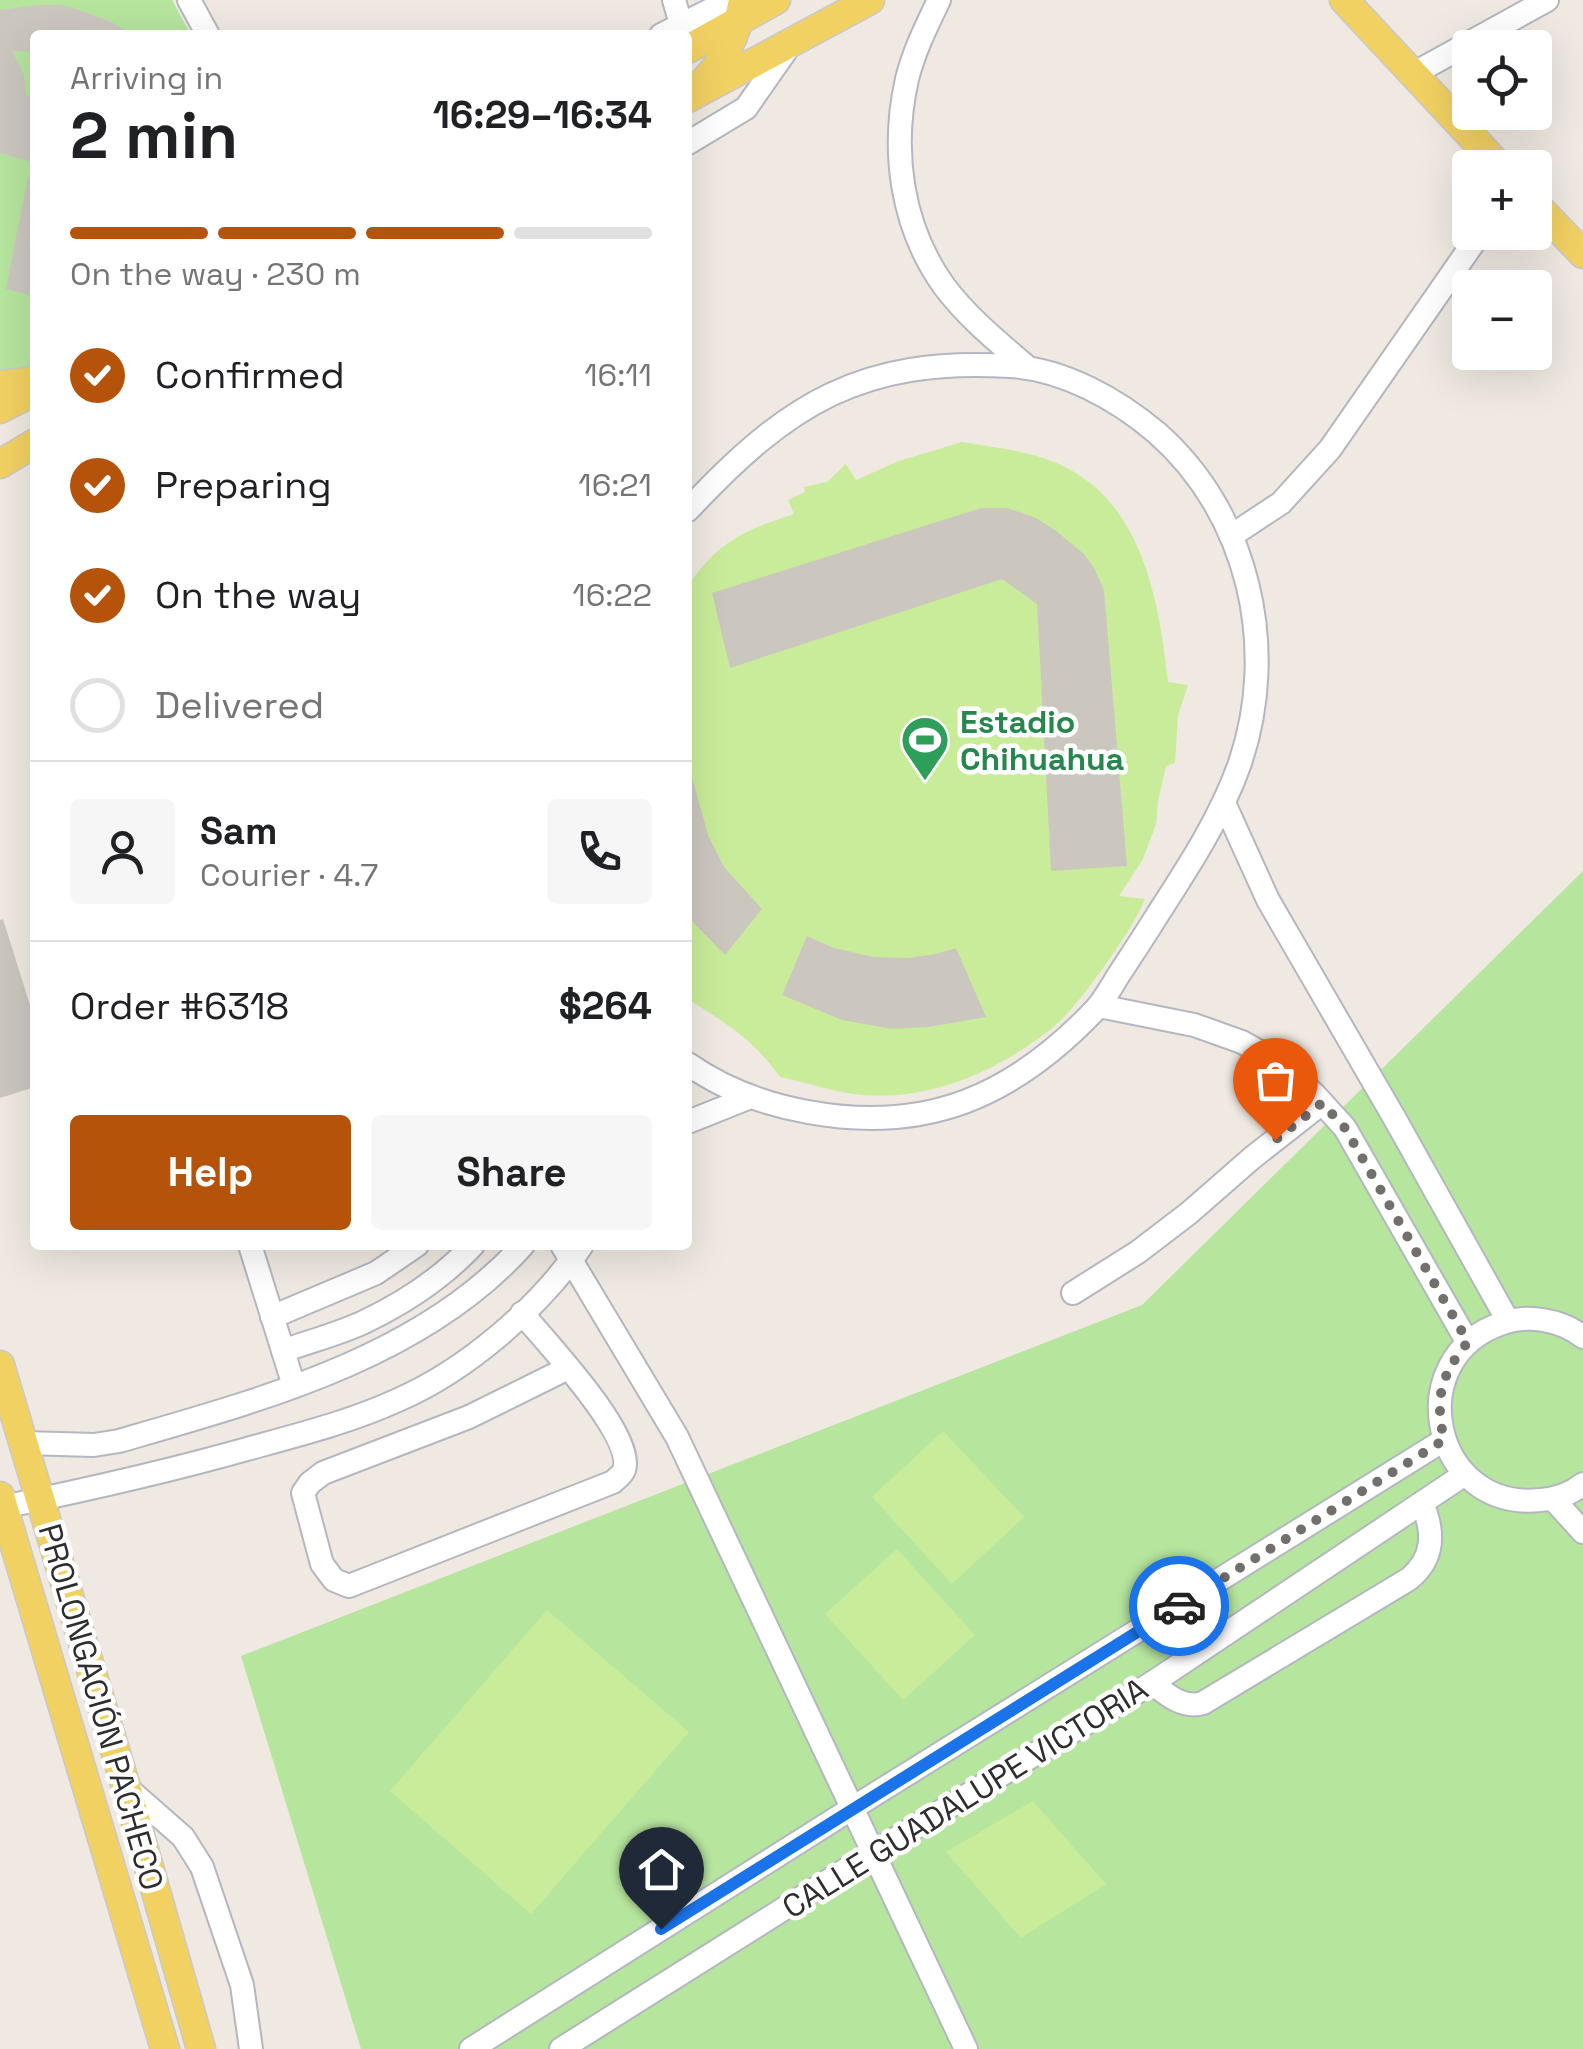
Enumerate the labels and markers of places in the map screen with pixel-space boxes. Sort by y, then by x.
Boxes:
place label: Estadio Chihuahua [960,702,1124,779]
sports icon: Estadio Chihuahua [899,714,951,782]
pin [1233,1038,1318,1141]
pin [619,1827,704,1930]

